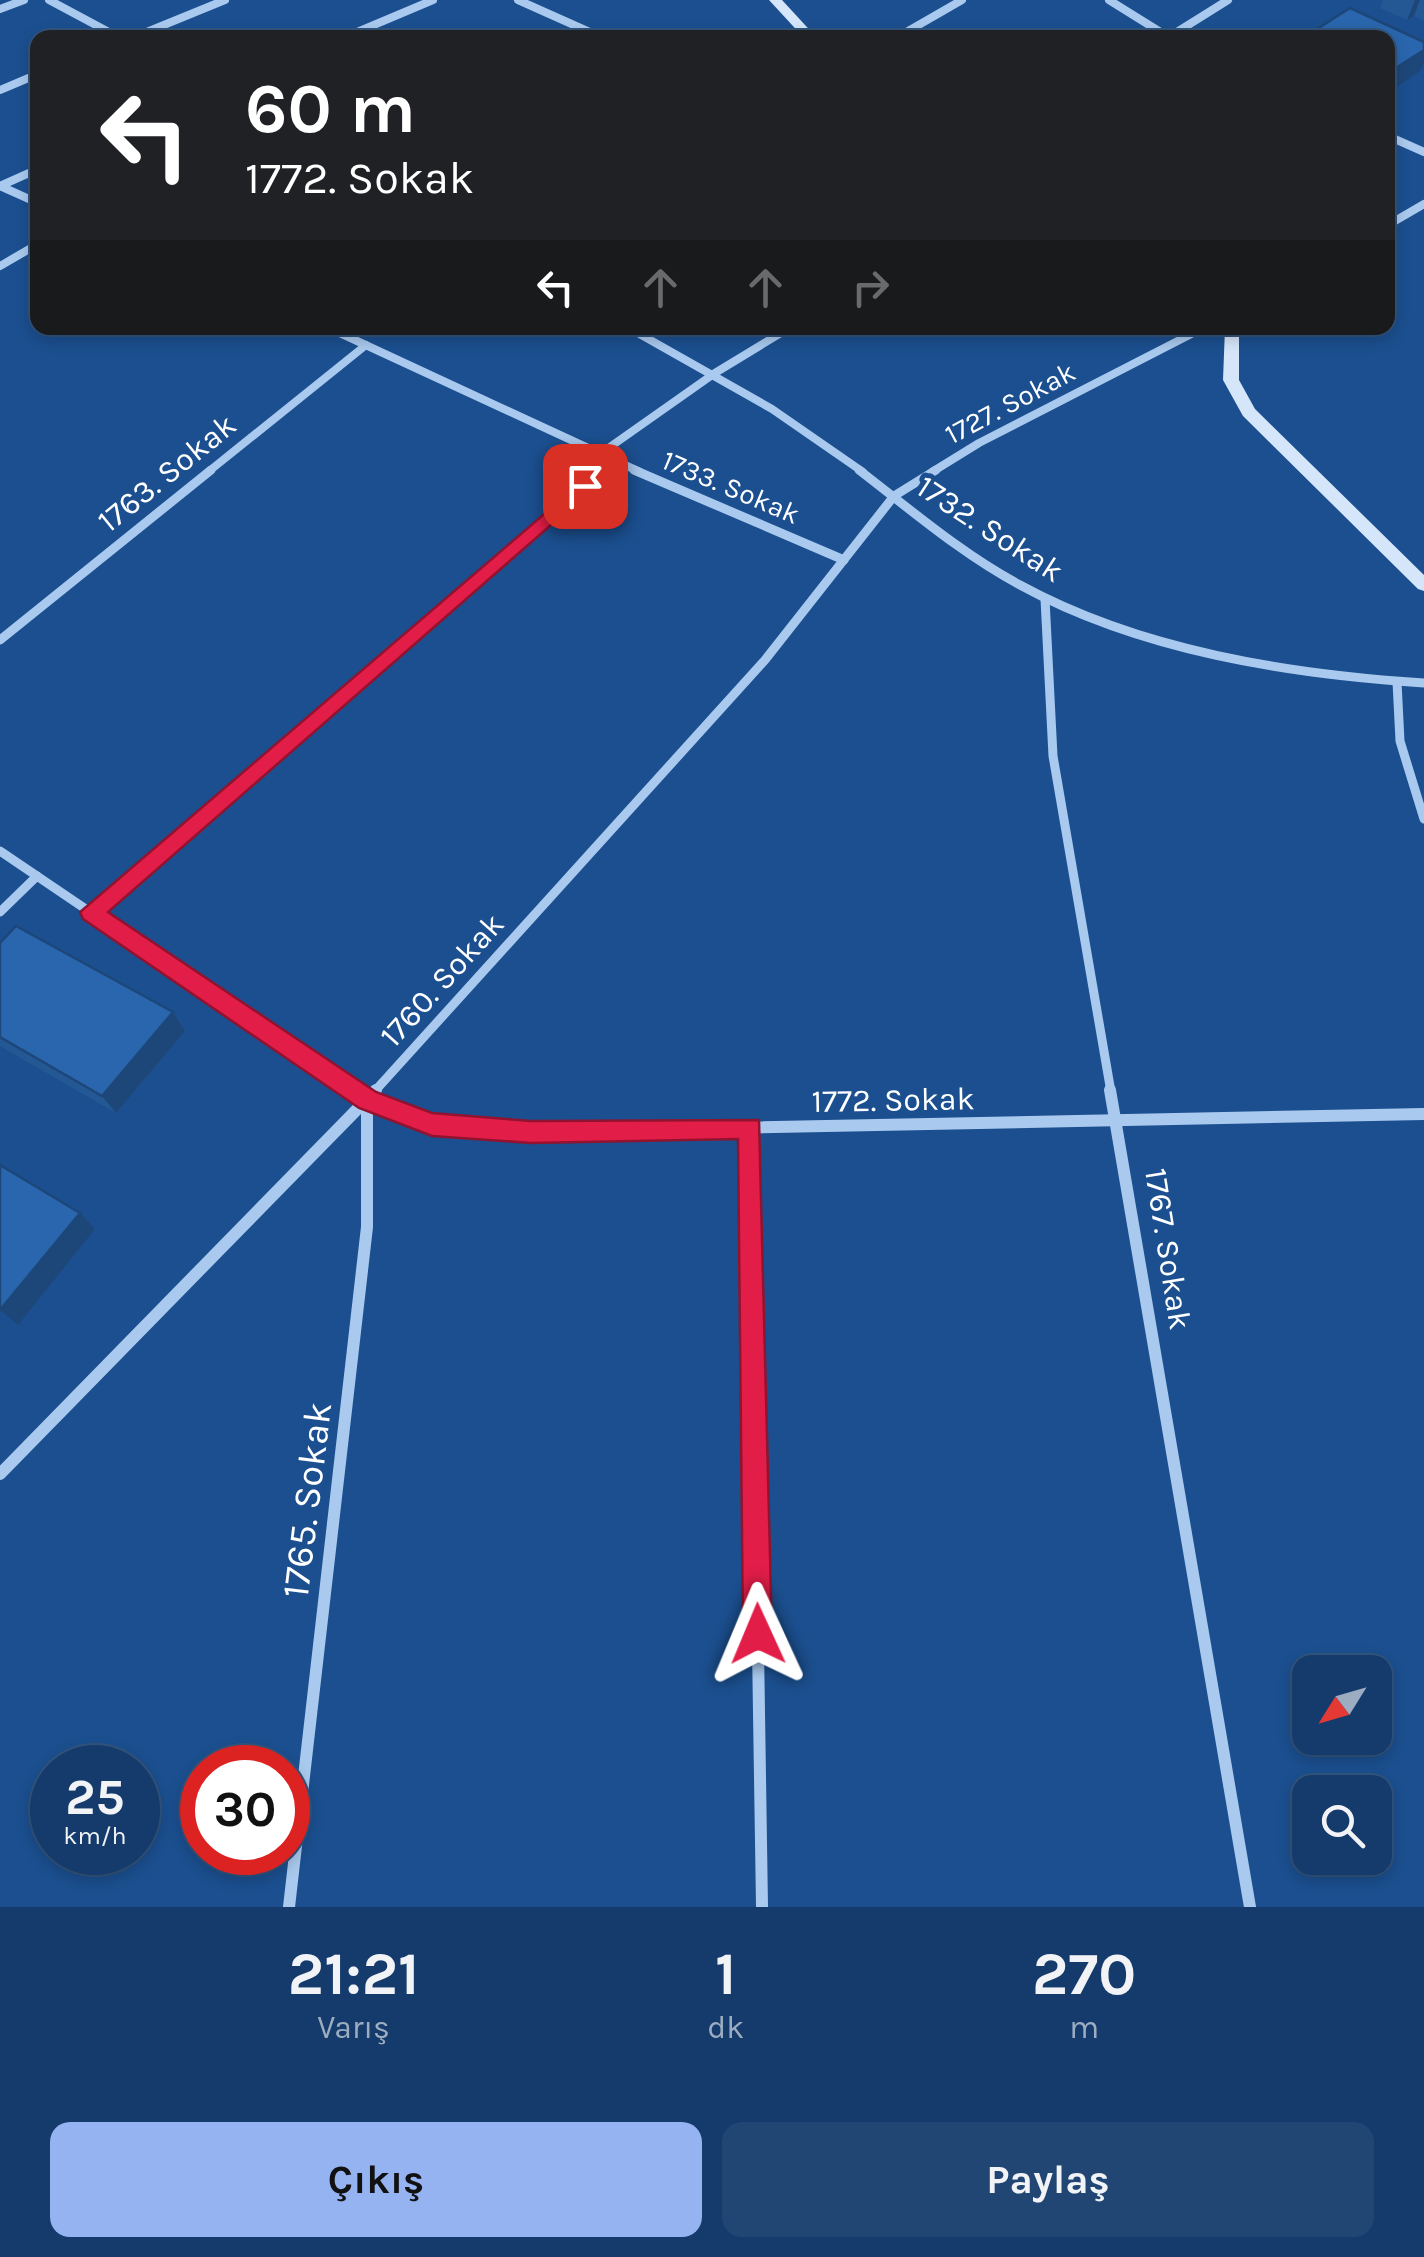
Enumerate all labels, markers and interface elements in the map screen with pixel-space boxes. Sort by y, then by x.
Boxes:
text: 60 m [245,68,416,150]
icon: left [80,70,210,200]
text: 1772. Sokak [245,152,474,204]
icon: left [528,260,583,315]
icon: ahead [633,260,688,315]
icon: ahead [738,260,793,315]
icon: right [843,260,898,315]
street label: 1727. Sokak [939,355,1081,451]
street label: 1763. Sokak [91,406,243,540]
street label: 1733. Sokak [657,443,805,531]
pin [543,444,628,529]
icon: arrive [558,459,613,514]
street label: 1732. Sokak [910,468,1070,590]
street label: 1760. Sokak [372,906,512,1054]
street label: 1772. Sokak [811,1080,975,1120]
street label: 1767. Sokak [1137,1166,1199,1332]
street label: 1765. Sokak [273,1400,341,1600]
position arrow [706,1582,810,1686]
north arrow [1292,1655,1392,1755]
map controls [1292,1655,1392,1875]
speed limit sign: 30 [180,1745,310,1875]
text: 25 [65,1768,125,1827]
button: search [1292,1775,1392,1875]
text: km/h [63,1821,127,1850]
text: 21:21 [288,1939,419,2009]
text: 1 [715,1939,736,2009]
text: 270 [1032,1939,1136,2009]
text: Varış [317,2009,390,2046]
text: dk [707,2009,744,2046]
text: m [1069,2009,1099,2046]
button: Çıkış [50,2122,702,2237]
button: Paylaş [722,2122,1374,2237]

